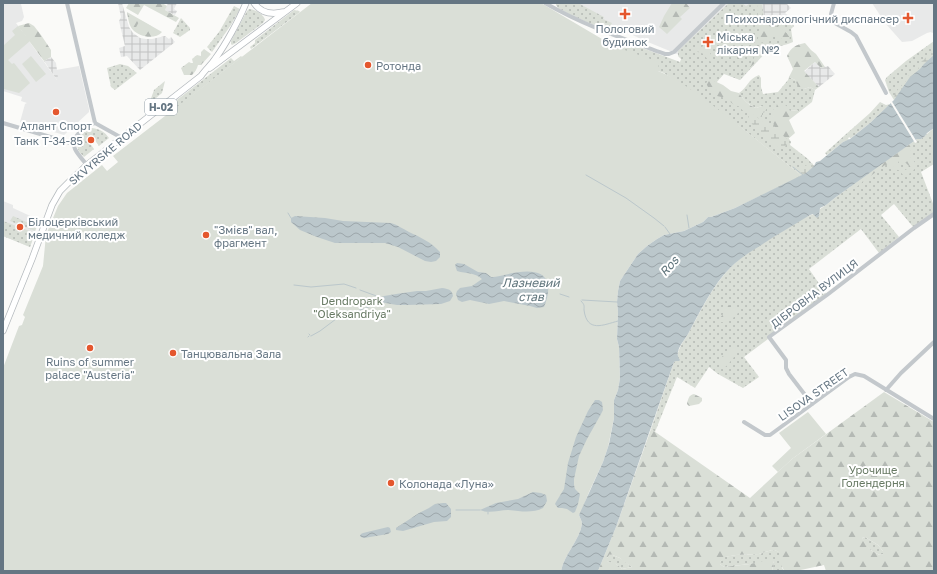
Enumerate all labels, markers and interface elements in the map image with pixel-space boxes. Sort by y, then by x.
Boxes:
marker: Пологовий будинок [619,8,631,20]
place label: Психонаркологічний диспансер [725,12,899,25]
marker: Психонаркологічний диспансер [902,12,914,24]
place label: Пологовий будинок [596,22,654,48]
place label: Міська лікарня №2 [717,30,780,56]
marker: Міська лікарня №2 [702,36,714,48]
place label: Ротонда [376,59,421,72]
marker: Ротонда [363,60,373,70]
road number: Н-02 [145,99,177,115]
marker: Атлант Спорт [51,107,61,117]
street label: SKVYRSKE ROAD [66,118,144,187]
place label: Атлант Спорт [20,119,93,132]
place label: Танк Т-34-85 [14,134,83,147]
marker: Танк Т-34-85 [86,135,96,145]
place label: Білоцерківський медичний коледж [28,215,126,241]
marker: Білоцерківський медичний коледж [15,222,25,232]
place label: "Змієв" вал, фрагмент [214,223,278,249]
marker: "Змієв" вал, фрагмент [201,230,211,240]
water label: Ros [656,252,682,279]
street label: ДІБРОВНА ВУЛИЦЯ [768,256,860,330]
water label: Лазневий став [502,275,560,304]
park label: Dendropark "Oleksandriya" [313,294,391,320]
marker: Ruins of summer palace "Austeria" [85,343,95,353]
place label: Танцювальна Зала [181,347,281,360]
marker: Танцювальна Зала [168,348,178,358]
place label: Ruins of summer palace "Austeria" [45,355,135,381]
street label: LISOVA STREET [775,365,851,423]
park label: Урочище Голендерня [841,463,905,489]
place label: Колонада «Луна» [399,477,494,490]
marker: Колонада «Луна» [386,478,396,488]

